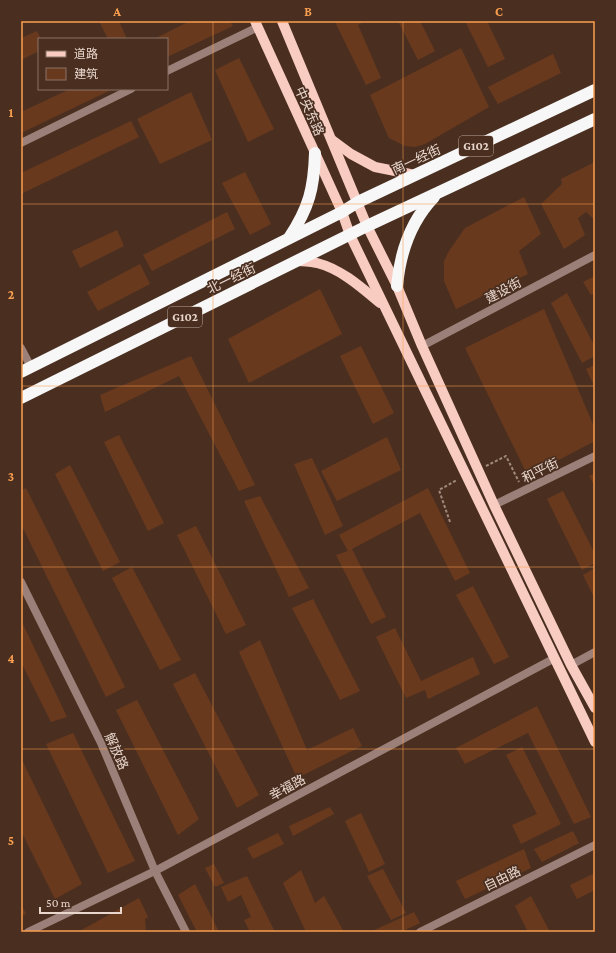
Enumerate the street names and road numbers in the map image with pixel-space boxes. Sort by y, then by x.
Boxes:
street label: 中央东路 [292,84,327,138]
road number: G102 [459,136,493,156]
street label: 南一经街 [389,142,443,177]
street label: 北一经街 [205,260,258,297]
street label: 建设街 [482,275,524,306]
road number: G102 [168,307,202,327]
street label: 和平街 [519,455,561,486]
street label: 解放路 [102,730,131,772]
street label: 幸福路 [266,772,308,803]
street label: 自由路 [481,863,523,894]

